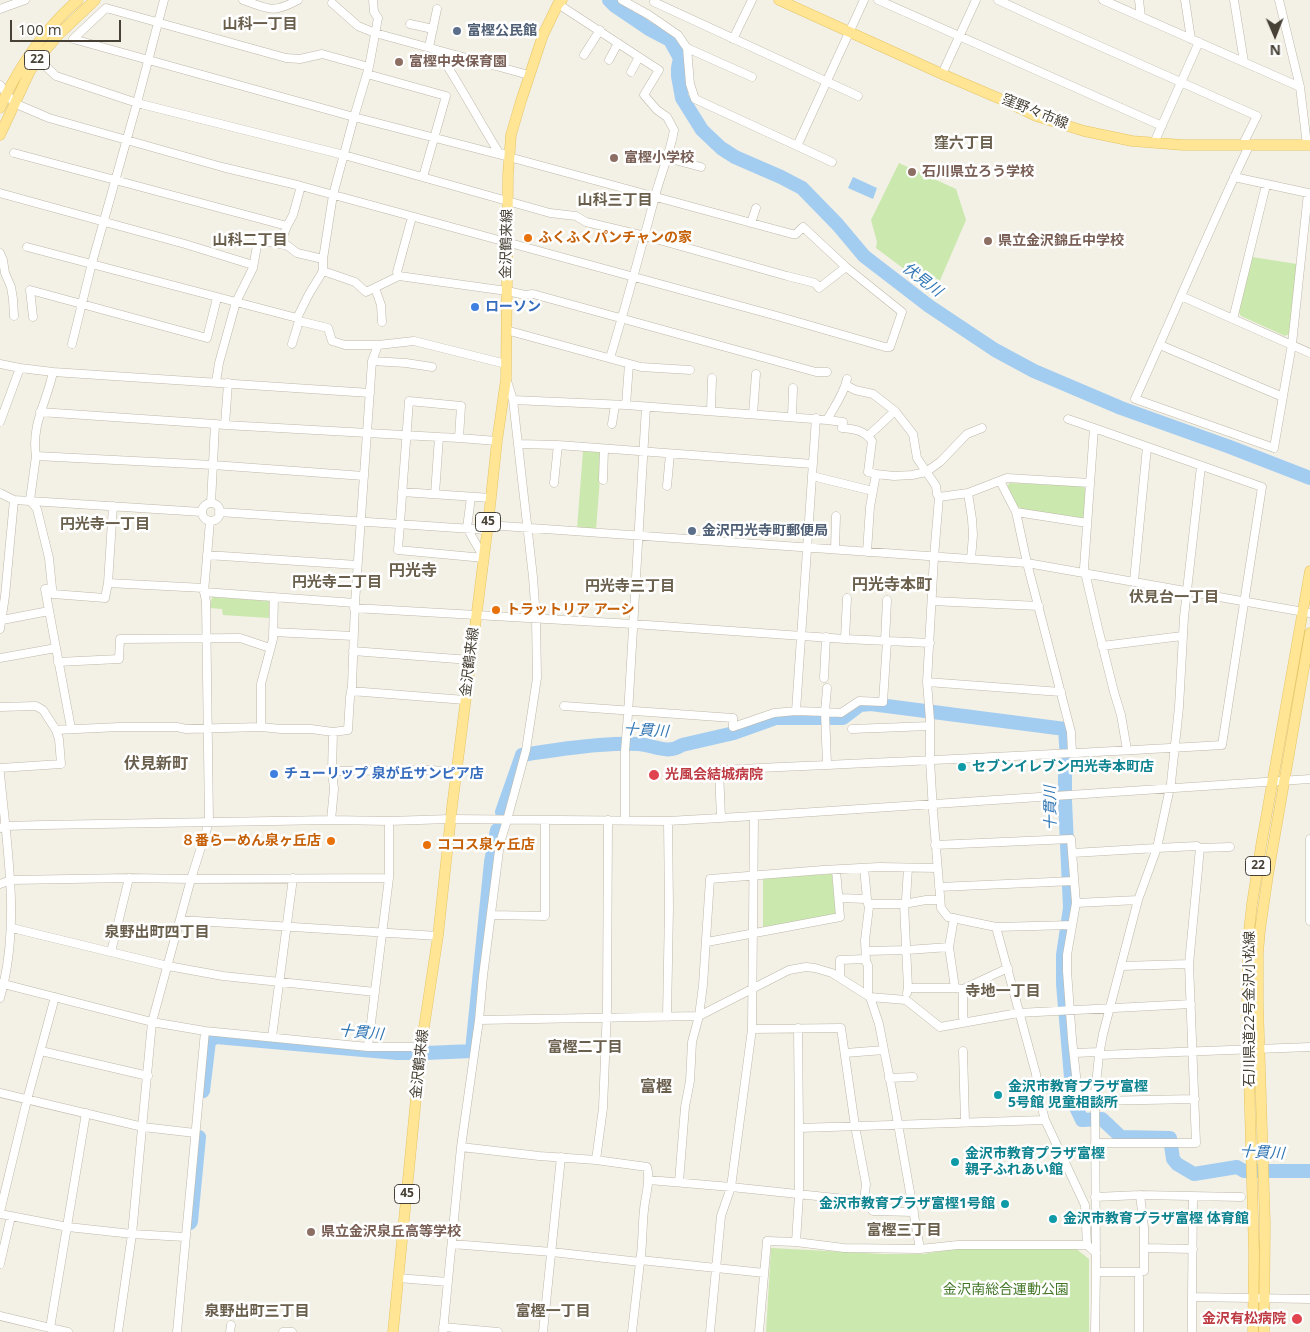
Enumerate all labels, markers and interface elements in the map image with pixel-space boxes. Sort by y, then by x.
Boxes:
scale bar [12,10,124,42]
north arrow [1250,10,1300,60]
district label: 山科一丁目 [223,16,297,34]
text: 100 m [18,19,62,39]
place label: 富樫公民館 [467,23,537,39]
marker: 富樫公民館 [451,25,463,37]
text: N [1269,41,1281,60]
road number: 22 [24,50,50,70]
place label: 富樫中央保育園 [409,54,507,70]
marker: 富樫中央保育園 [393,56,405,68]
street label: 窪野々市線 [999,91,1071,133]
district label: 窪六丁目 [934,135,994,153]
place label: 富樫小学校 [624,150,694,166]
marker: 富樫小学校 [608,152,620,164]
place label: 石川県立ろう学校 [922,164,1034,180]
marker: 石川県立ろう学校 [906,166,918,178]
district label: 山科三丁目 [578,192,652,210]
street label: 金沢鶴来線 [498,209,516,279]
place label: ふくふくパンチャンの家 [538,230,692,246]
district label: 山科二丁目 [213,232,287,250]
marker: ふくふくパンチャンの家 [522,232,534,244]
place label: 県立金沢錦丘中学校 [998,233,1124,249]
marker: 県立金沢錦丘中学校 [982,235,994,247]
water label: 伏見川 [899,259,945,301]
place label: ローソン [485,299,541,315]
marker: ローソン [469,301,481,313]
road number: 45 [476,512,500,532]
district label: 円光寺一丁目 [60,516,150,534]
place label: 金沢円光寺町郵便局 [702,523,828,539]
marker: 金沢円光寺町郵便局 [686,525,698,537]
district label: 円光寺 [389,561,437,581]
district label: 円光寺二丁目 [292,574,382,592]
district label: 円光寺本町 [852,575,932,595]
district label: 円光寺三丁目 [585,578,675,596]
district label: 伏見台一丁目 [1129,589,1219,607]
place label: トラットリア アーシ [506,602,635,618]
marker: トラットリア アーシ [490,604,502,616]
street label: 金沢鶴来線 [457,626,483,698]
water label: 十貫川 [623,721,669,741]
district label: 伏見新町 [124,754,188,774]
place label: セブンイレブン円光寺本町店 [972,759,1154,775]
marker: セブンイレブン円光寺本町店 [956,761,968,773]
place label: チューリップ 泉が丘サンピア店 [284,766,484,782]
place label: 光風会結城病院 [665,767,763,783]
marker: チューリップ 泉が丘サンピア店 [268,768,280,780]
marker: 光風会結城病院 [647,768,661,782]
water label: 十貫川 [1042,785,1060,831]
place label: ８番らーめん泉ヶ丘店 [181,833,321,849]
marker: ８番らーめん泉ヶ丘店 [325,835,337,847]
place label: ココス泉ヶ丘店 [437,837,535,853]
marker: ココス泉ヶ丘店 [421,839,433,851]
road number: 22 [1246,856,1270,876]
district label: 泉野出町四丁目 [105,924,209,942]
street label: 石川県道22号金沢小松線 [1242,931,1258,1087]
district label: 寺地一丁目 [966,983,1040,1001]
water label: 十貫川 [338,1022,384,1044]
street label: 金沢鶴来線 [408,1028,432,1100]
district label: 富樫二丁目 [548,1039,622,1057]
district label: 富樫 [640,1077,672,1097]
place label: 金沢市教育プラザ富樫 5号館 児童相談所 [1008,1079,1148,1112]
marker: 金沢市教育プラザ富樫 5号館 児童相談所 [992,1089,1004,1101]
water label: 十貫川 [1239,1143,1285,1163]
place label: 金沢市教育プラザ富樫 親子ふれあい館 [965,1146,1105,1178]
marker: 金沢市教育プラザ富樫 親子ふれあい館 [949,1156,961,1168]
road number: 45 [394,1184,420,1204]
place label: 金沢市教育プラザ富樫1号館 [819,1196,995,1212]
marker: 金沢市教育プラザ富樫1号館 [999,1198,1011,1210]
place label: 金沢市教育プラザ富樫 体育館 [1063,1211,1249,1227]
marker: 金沢市教育プラザ富樫 体育館 [1047,1213,1059,1225]
district label: 富樫三丁目 [867,1222,941,1240]
place label: 県立金沢泉丘高等学校 [321,1224,461,1240]
marker: 県立金沢泉丘高等学校 [305,1226,317,1238]
park label: 金沢南総合運動公園 [943,1282,1069,1298]
district label: 泉野出町三丁目 [205,1303,309,1321]
district label: 富樫一丁目 [516,1303,590,1321]
place label: 金沢有松病院 [1202,1311,1286,1327]
marker: 金沢有松病院 [1290,1312,1304,1326]

